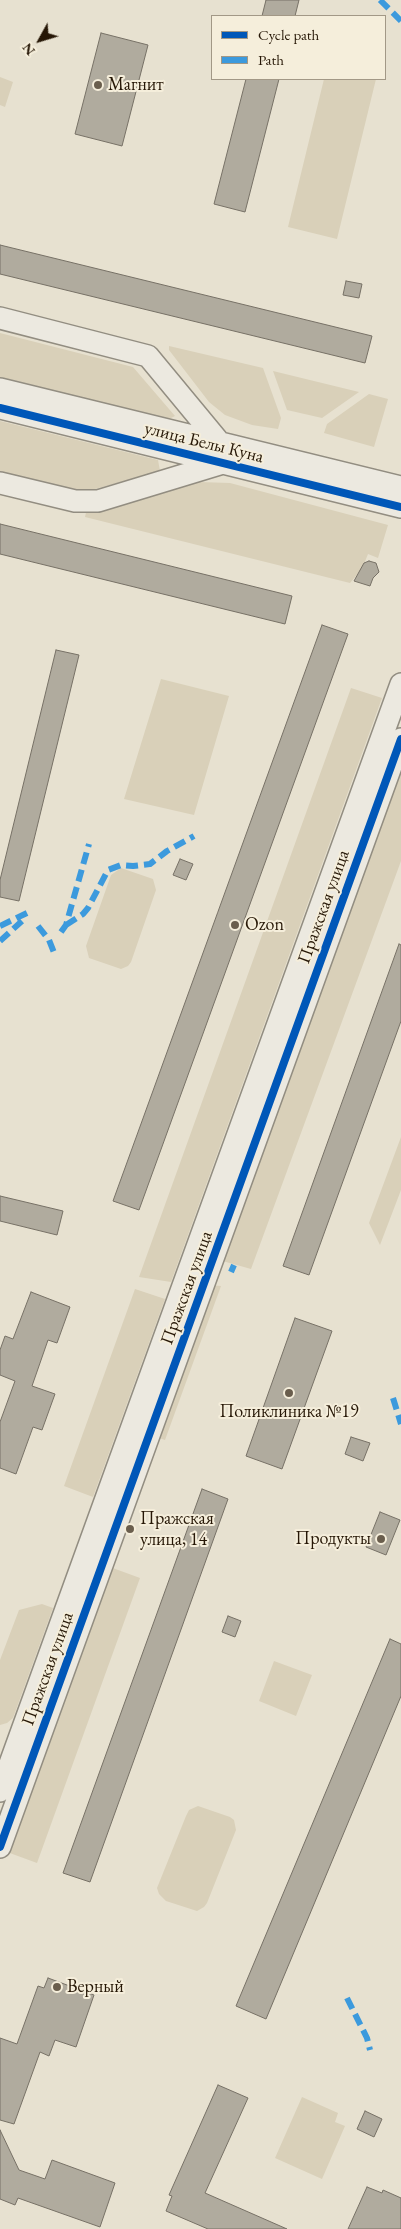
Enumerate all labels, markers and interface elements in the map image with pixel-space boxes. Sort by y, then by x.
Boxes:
north arrow [15,15,65,65]
legend [211,15,386,80]
text: Cycle path [258,25,319,44]
text: N [18,39,39,60]
text: Path [258,50,284,69]
place label: Магнит [108,74,164,96]
marker: Магнит [92,79,104,91]
street label: улица Белы Куна [142,418,266,468]
street label: Пражская улица [293,847,355,967]
place label: Ozon [245,914,284,936]
marker: Ozon [229,919,241,931]
street label: Пражская улица [156,1228,218,1348]
marker: Поликлиника №19 [283,1387,295,1399]
place label: Поликлиника №19 [219,1401,359,1423]
place label: Пражская улица, 14 [140,1508,214,1550]
marker: Пражская улица, 14 [124,1523,136,1535]
place label: Продукты [295,1528,371,1550]
marker: Продукты [375,1533,387,1545]
street label: Пражская улица [17,1609,79,1729]
place label: Верный [67,1976,124,1998]
marker: Верный [51,1981,63,1993]

